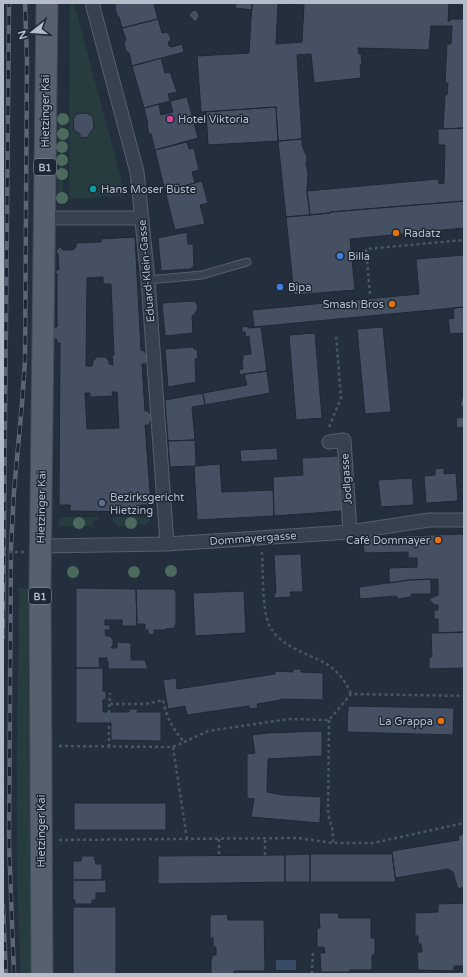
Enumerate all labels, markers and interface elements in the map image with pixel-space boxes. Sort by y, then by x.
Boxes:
north arrow [12,12,52,52]
text: N [15,29,30,41]
street label: Hietzinger Kai [39,75,52,147]
place label: Hotel Viktoria [178,113,249,126]
marker: Hotel Viktoria [165,114,175,124]
road number: B1 [34,159,56,175]
place label: Hans Moser Büste [101,183,196,196]
marker: Hans Moser Büste [88,184,98,194]
street label: Eduard-Klein-Gasse [136,219,157,323]
place label: Radatz [404,227,441,240]
marker: Radatz [391,228,401,238]
place label: Billa [348,250,370,263]
marker: Billa [335,251,345,261]
place label: Bipa [288,281,311,294]
marker: Bipa [275,282,285,292]
place label: Smash Bros [323,298,384,311]
marker: Smash Bros [387,299,397,309]
street label: Jodlgasse [338,453,355,505]
street label: Hietzinger Kai [34,470,49,544]
place label: Bezirksgericht Hietzing [110,491,184,517]
marker: Bezirksgericht Hietzing [97,498,107,508]
street label: Dommayergasse [209,529,297,548]
place label: Café Dommayer [346,534,431,547]
marker: Café Dommayer [433,535,443,545]
road number: B1 [29,588,51,604]
place label: La Grappa [379,715,433,728]
marker: La Grappa [436,716,446,726]
street label: Hietzinger Kai [35,795,48,867]

